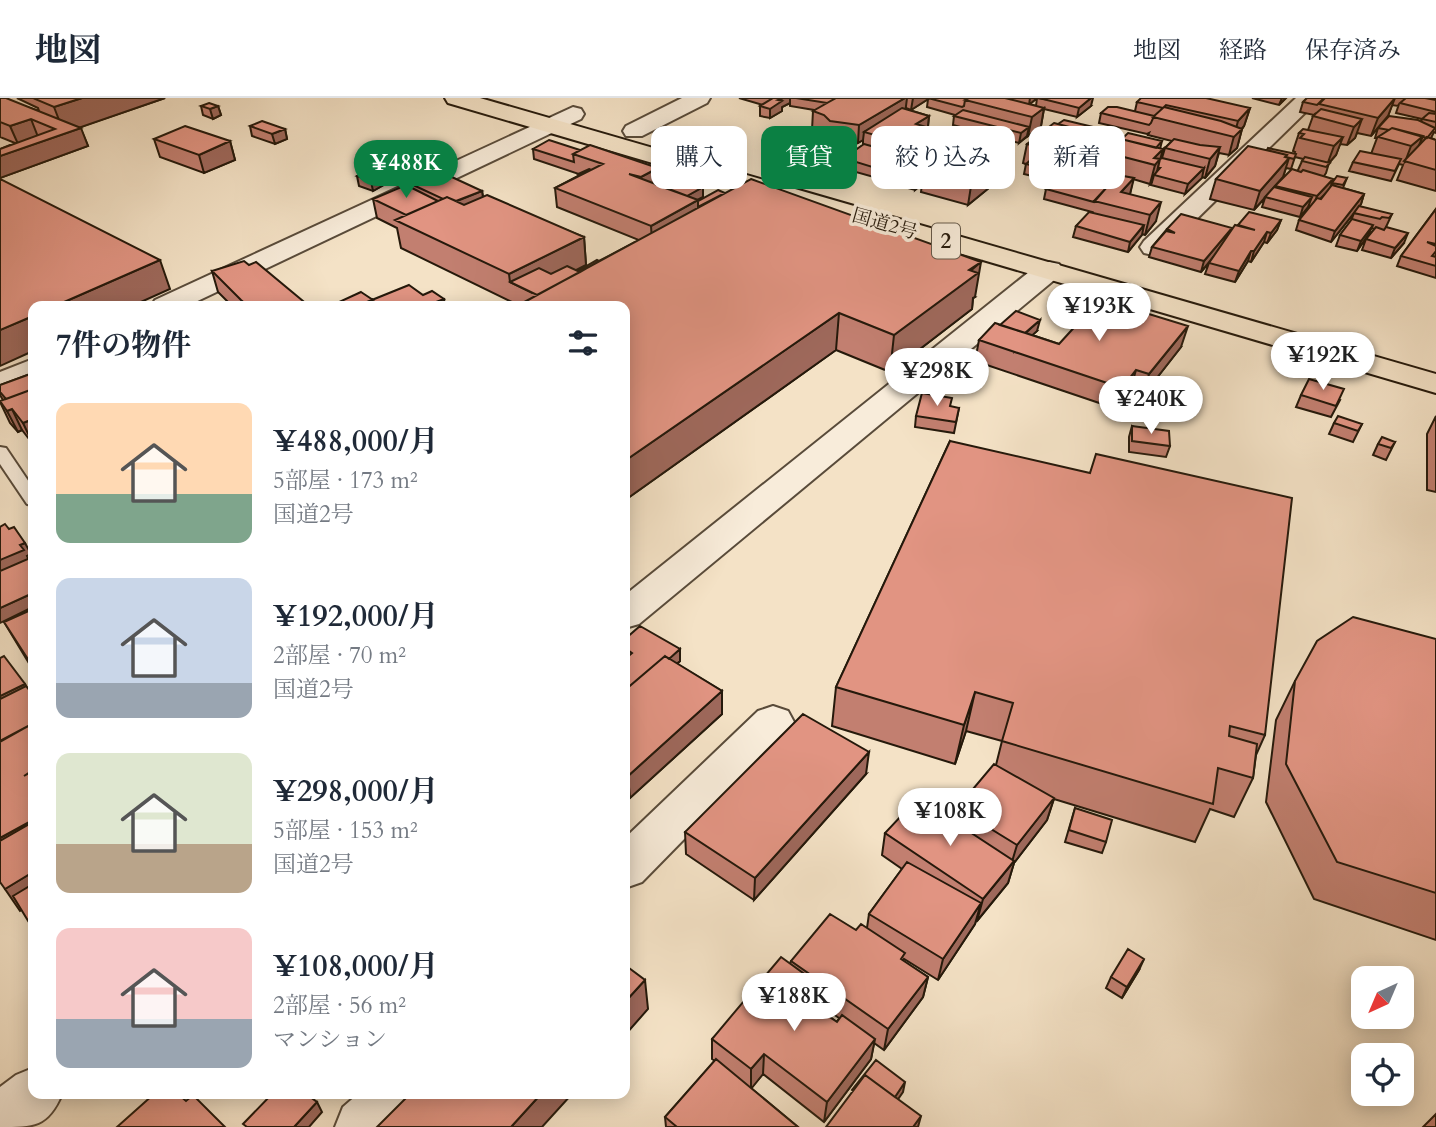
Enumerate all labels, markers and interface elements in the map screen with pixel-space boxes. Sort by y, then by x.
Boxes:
text: 地図 [35,28,101,73]
text: 地図 [1133,34,1181,67]
text: 経路 [1219,34,1267,67]
text: 保存済み [1305,34,1401,67]
chip: 購入 [651,126,747,189]
chip: 賃貸 [761,126,857,189]
chip: 絞り込み [871,126,1015,189]
chip: 新着 [1029,126,1125,189]
pin: ¥488K [357,140,455,200]
text: ¥488K [370,147,442,178]
street label: 国道2号 [849,202,920,246]
road number: 2 [932,223,960,258]
pin: ¥193K [1050,284,1148,343]
text: ¥193K [1063,290,1135,321]
icon: filters [564,324,602,362]
text: 7件の物件 [56,325,191,366]
pin: ¥192K [1274,332,1372,392]
text: ¥192K [1287,339,1359,370]
pin: ¥298K [888,348,986,408]
text: ¥298K [901,355,973,386]
pin: ¥240K [1102,376,1200,436]
text: ¥240K [1115,383,1187,414]
text: ¥488,000/月 [273,421,439,462]
icon: home [112,431,196,515]
text: 5部屋 · 173 m² [273,465,418,496]
text: 国道2号 [273,499,354,530]
text: ¥192,000/月 [273,596,439,637]
icon: home [112,606,196,690]
text: 2部屋 · 70 m² [273,640,406,671]
text: 国道2号 [273,674,354,705]
text: ¥298,000/月 [273,771,439,812]
icon: home [112,781,196,865]
pin: ¥108K [901,788,999,848]
text: ¥108K [914,795,986,826]
text: 5部屋 · 153 m² [273,815,418,846]
text: 国道2号 [273,849,354,880]
text: ¥108,000/月 [273,946,439,987]
icon: home [112,956,196,1040]
north arrow [1351,966,1414,1029]
map controls [1351,966,1414,1106]
pin: ¥188K [745,974,843,1033]
text: ¥188K [758,980,830,1011]
text: 2部屋 · 56 m² [273,990,406,1021]
text: マンション [273,1024,387,1055]
button: locate [1351,1043,1414,1106]

